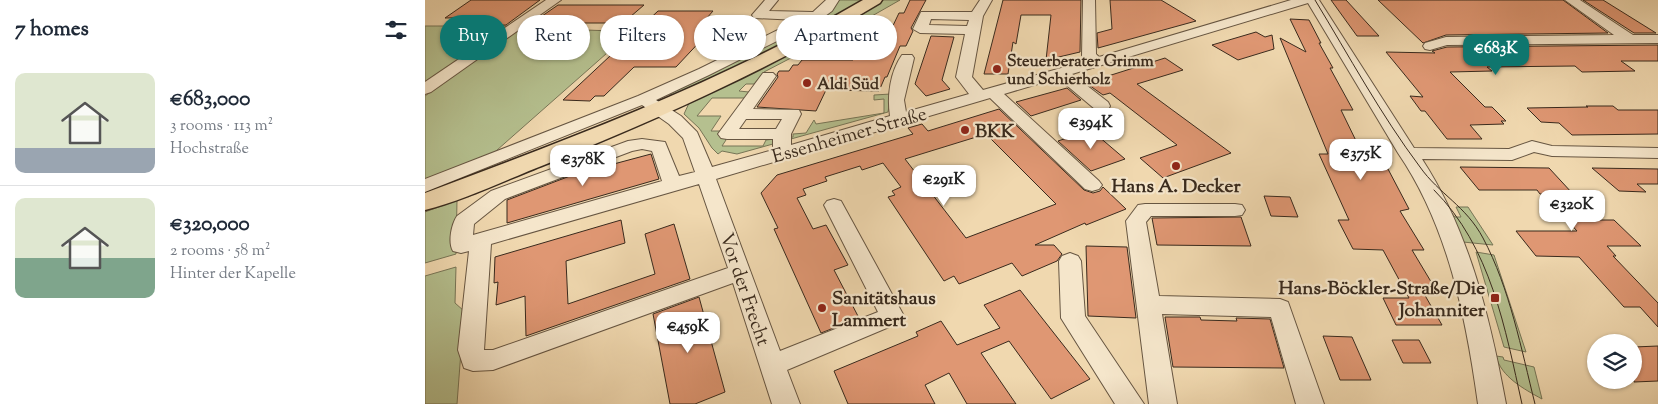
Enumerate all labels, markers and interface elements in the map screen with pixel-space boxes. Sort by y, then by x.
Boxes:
text: 7 homes [15,15,89,45]
chip: Buy [440,15,507,60]
chip: Rent [517,15,590,60]
chip: Filters [600,15,684,60]
chip: New [694,15,766,60]
chip: Apartment [776,15,897,60]
icon: filters [382,16,410,44]
pin: €683K [1461,34,1531,76]
text: €683K [1474,38,1518,61]
place label: Steuerberater Grimm und Schierholz [1007,51,1155,92]
marker: Steuerberater Grimm und Schierholz [991,63,1003,75]
place label: Aldi Süd [817,74,880,97]
marker: Aldi Süd [801,77,813,89]
text: €683,000 [170,85,250,115]
icon: home [55,93,115,153]
street label: Essenheimer Straße [769,101,930,171]
pin: €394K [1056,108,1126,150]
text: €394K [1069,112,1113,135]
text: 3 rooms · 113 m² [170,115,273,138]
place label: BKK [975,119,1015,146]
marker: BKK [959,124,971,136]
text: Hochstraße [170,138,249,161]
pin: €375K [1326,138,1396,181]
text: €375K [1340,143,1382,166]
pin: €378K [548,144,618,187]
text: €378K [561,149,605,172]
marker: Hans A. Decker [1170,160,1182,172]
pin: €291K [909,164,979,207]
text: €291K [923,169,965,192]
place label: Hans A. Decker [1111,174,1241,201]
pin: €320K [1537,190,1607,232]
text: €320K [1550,194,1594,217]
text: €320,000 [170,210,250,240]
icon: home [55,218,115,278]
street label: Vor der Frecht [712,230,776,350]
text: 2 rooms · 58 m² [170,240,270,263]
text: Hinter der Kapelle [170,263,296,286]
place label: Hans-Böckler-Straße/Die Johanniter [1279,276,1486,325]
place label: Sanitätshaus Lammert [832,286,936,335]
marker: Hans-Böckler-Straße/Die Johanniter [1489,292,1501,304]
marker: Sanitätshaus Lammert [816,302,828,314]
pin: €459K [653,312,723,354]
text: €459K [667,316,709,339]
map controls [1587,334,1642,389]
button: layers [1587,334,1642,389]

